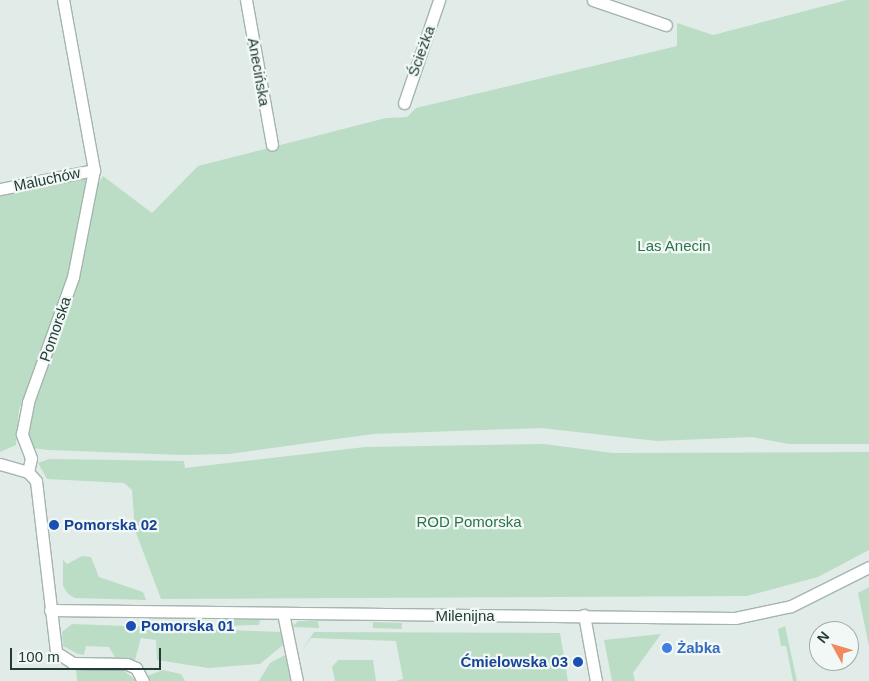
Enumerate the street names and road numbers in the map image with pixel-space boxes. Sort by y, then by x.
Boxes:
street label: Ścieżka [404,23,438,79]
street label: Anecińska [244,36,274,108]
street label: Maluchów [12,163,82,195]
street label: Pomorska [35,294,75,364]
street label: Milenijna [435,607,495,625]

